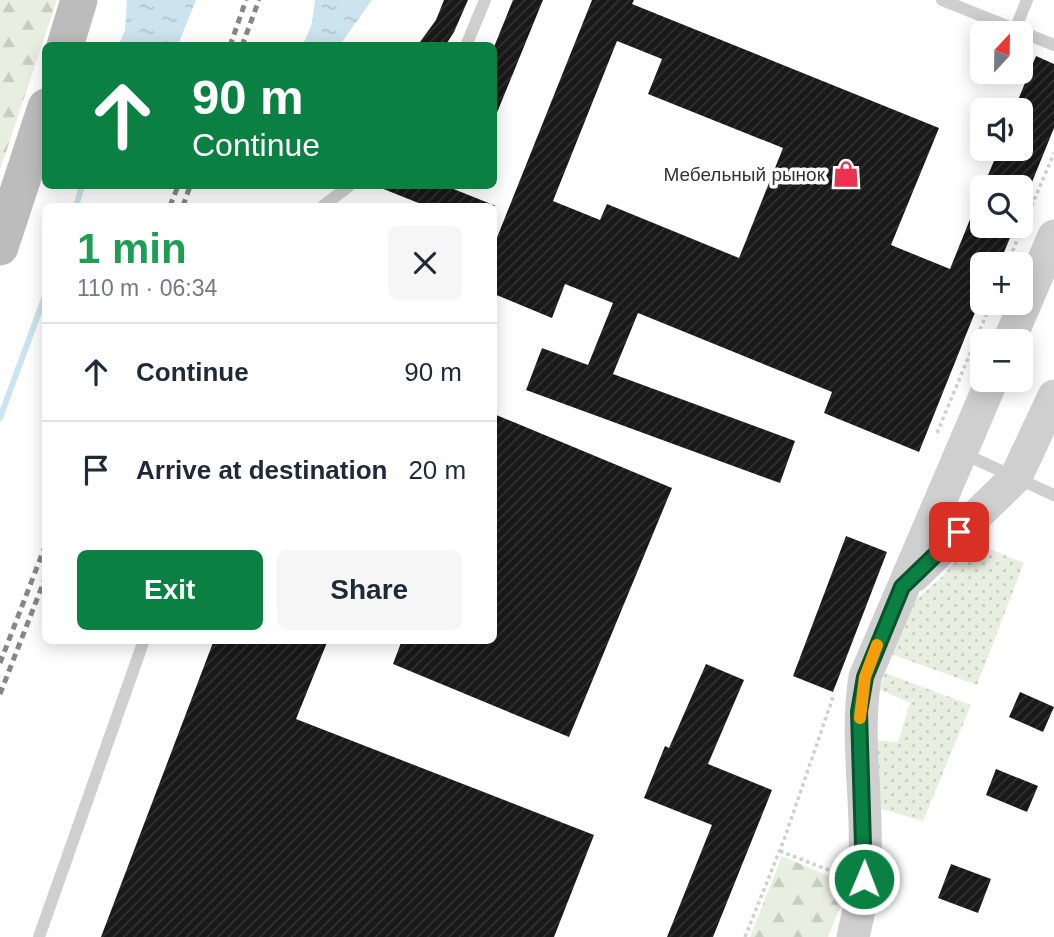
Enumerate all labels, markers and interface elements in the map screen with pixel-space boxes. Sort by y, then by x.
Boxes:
north arrow [970,21,1032,84]
map controls [970,21,1033,392]
icon: ahead [77,70,168,161]
text: 90 m [192,70,304,124]
button: sound [970,98,1033,161]
text: Continue [192,127,320,163]
shop icon: Мебельный рынок [831,159,861,189]
place label: Мебельный рынок [663,164,826,185]
button: search [970,175,1033,238]
text: 1 min [77,225,187,272]
button: close [388,226,462,300]
button: + [970,252,1033,315]
text: 110 m · 06:34 [77,275,217,301]
button: − [970,329,1033,392]
icon: ahead [77,353,115,391]
text: Continue [136,357,249,387]
text: 90 m [404,357,462,387]
icon: arrive [77,451,115,489]
text: Arrive at destination [136,455,387,485]
text: 20 m [408,455,466,485]
pin [929,502,989,562]
icon: arrive [940,513,978,551]
button: Exit [77,550,263,630]
button: Share [277,550,462,630]
position arrow [827,842,901,916]

